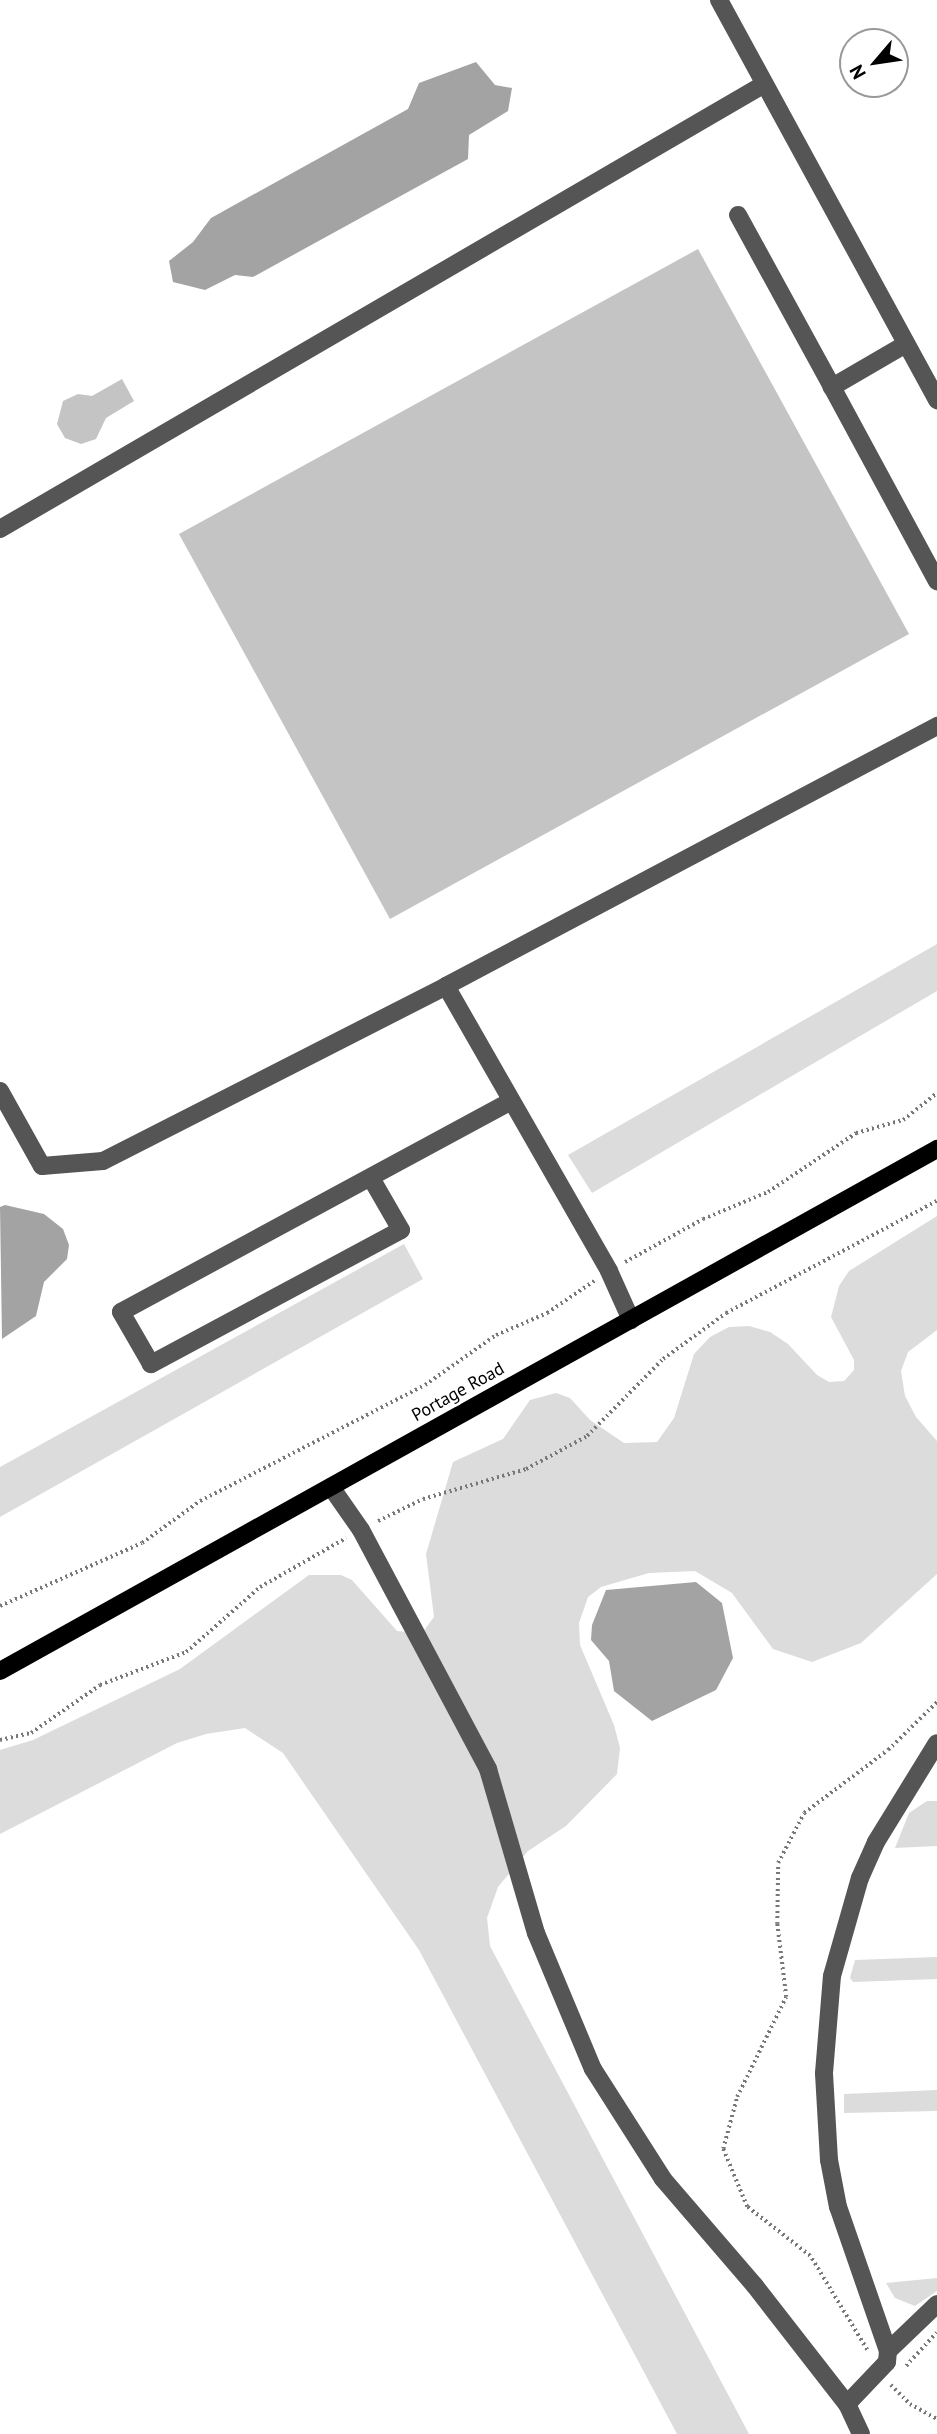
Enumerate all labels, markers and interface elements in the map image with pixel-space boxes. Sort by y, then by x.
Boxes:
north arrow [839,28,909,98]
text: N [844,61,871,83]
street label: Portage Road [408,1358,508,1426]

